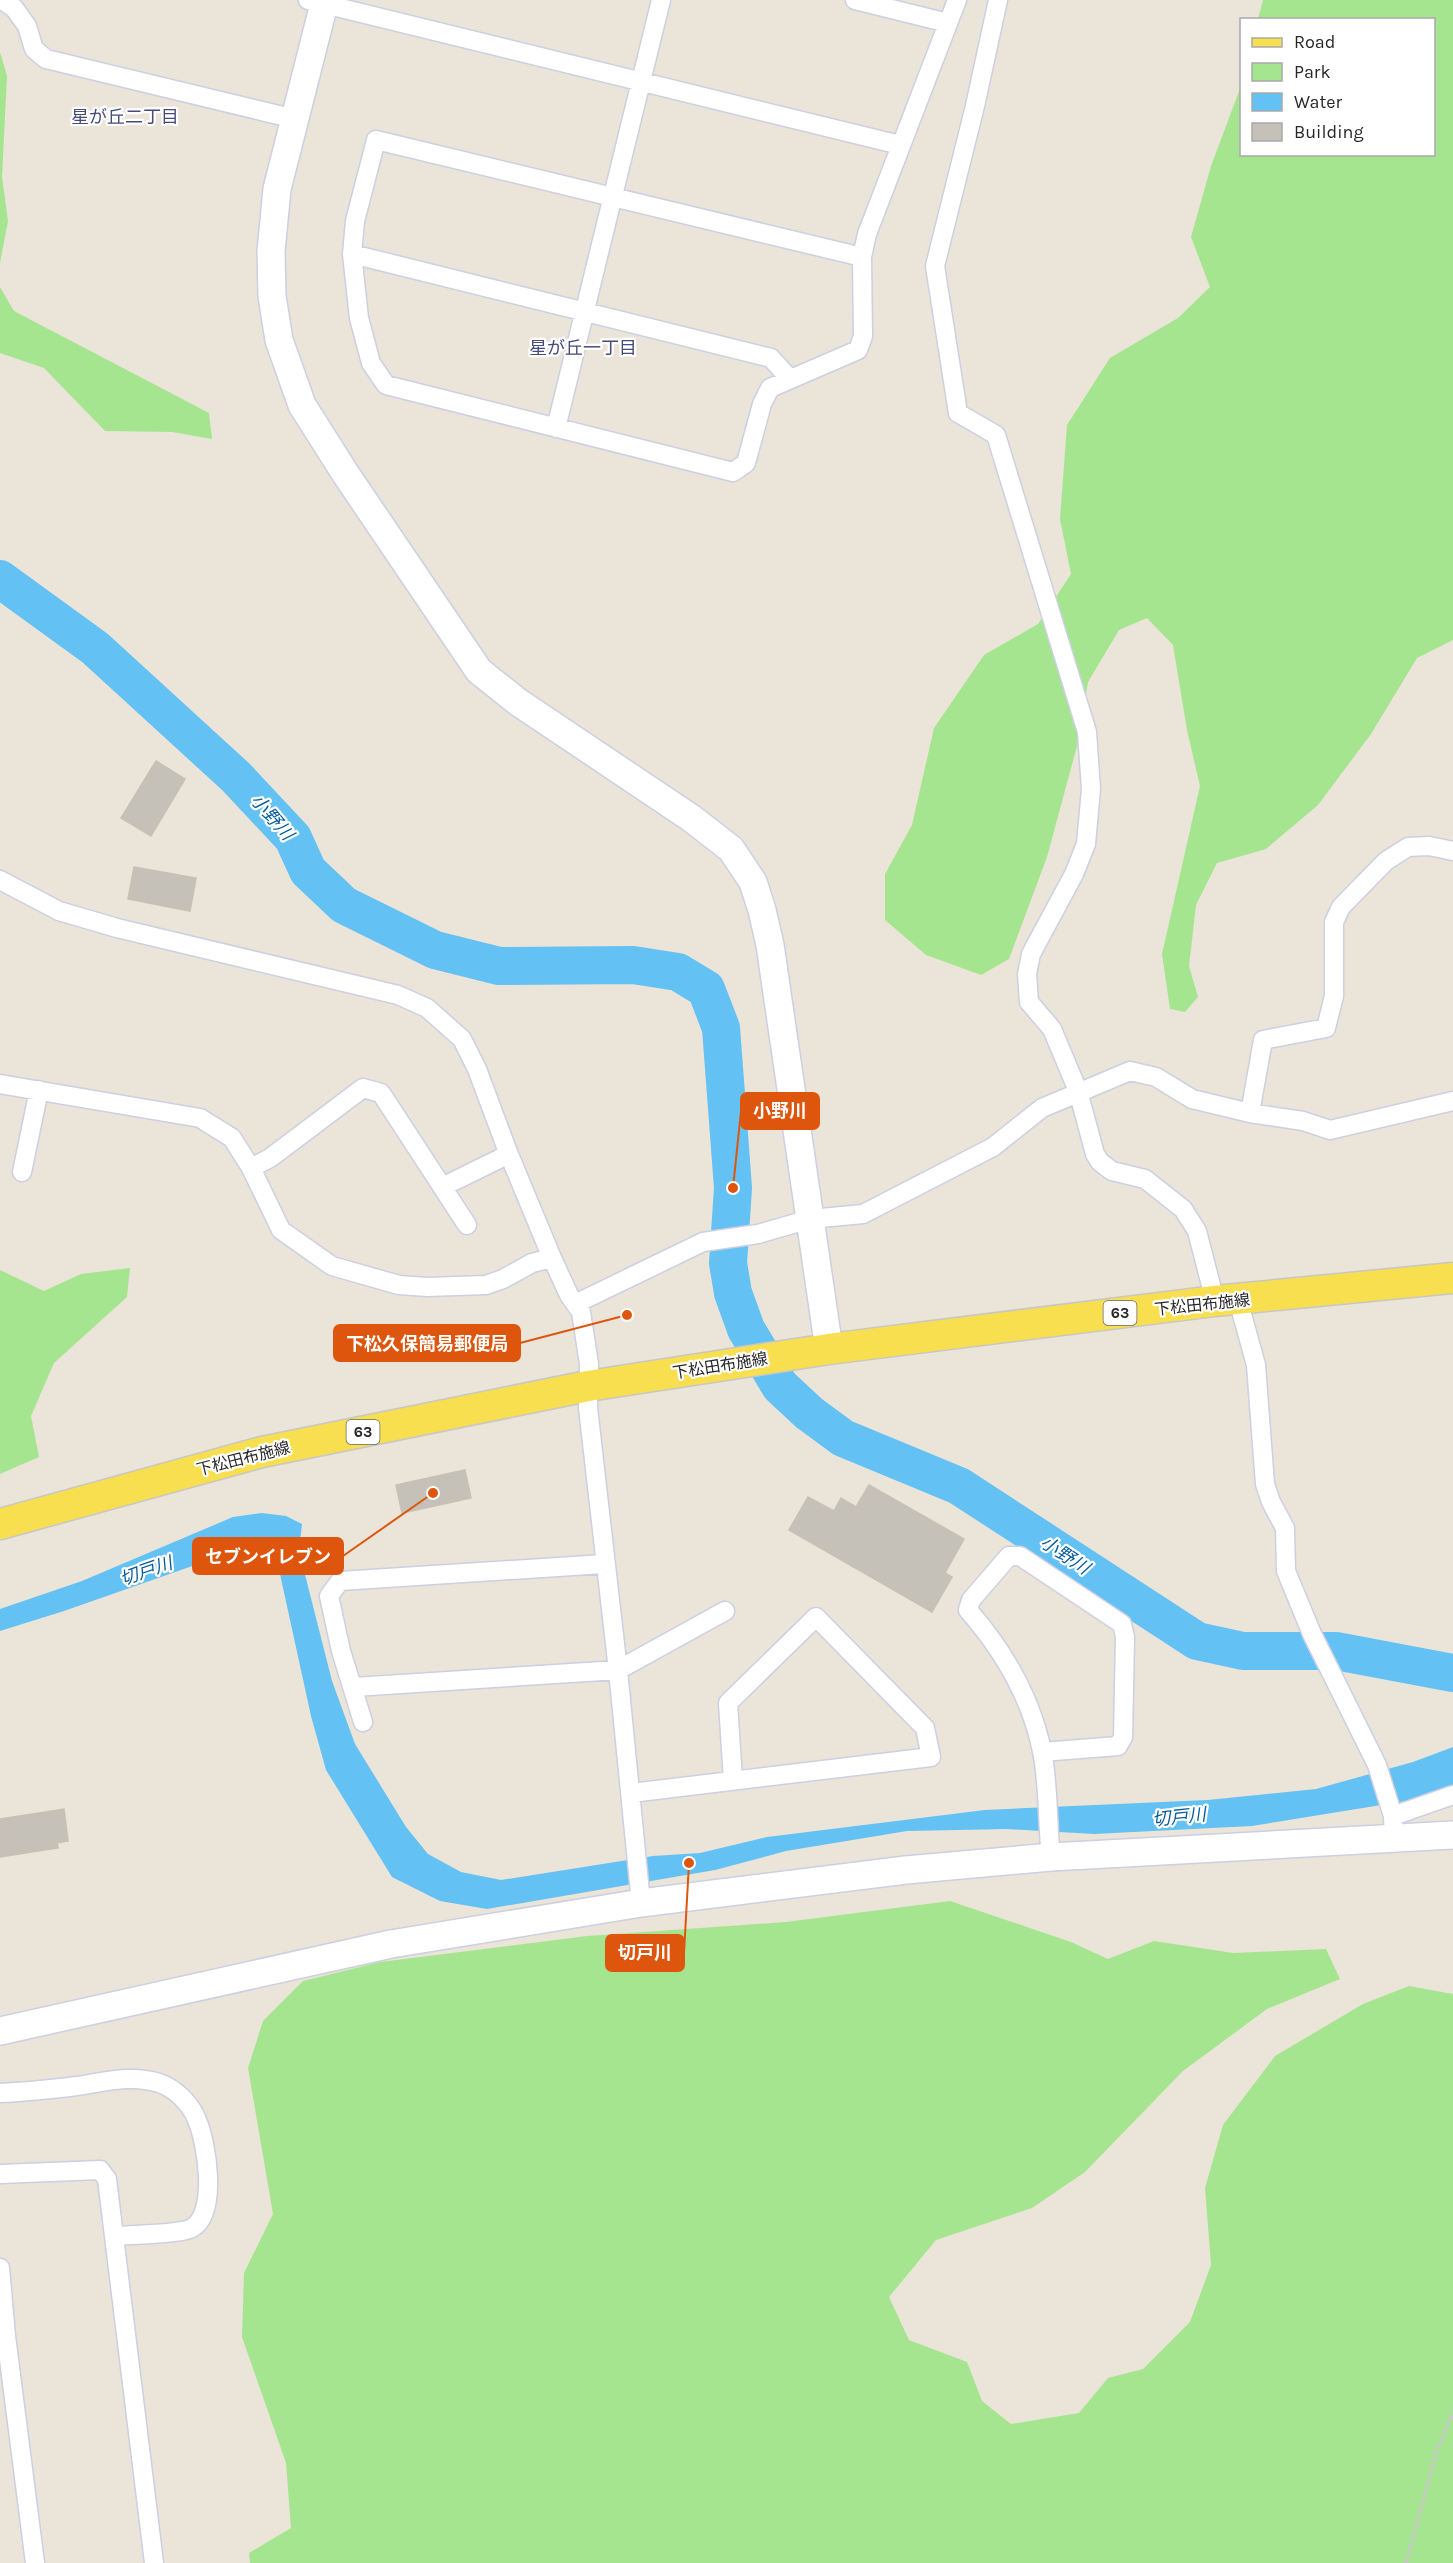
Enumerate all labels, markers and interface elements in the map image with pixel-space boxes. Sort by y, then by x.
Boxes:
legend [1240,18,1435,156]
text: Road [1294,31,1335,53]
text: Park [1294,61,1331,83]
text: Water [1294,91,1342,113]
district label: 星が丘二丁目 [71,106,179,128]
text: Building [1294,121,1364,143]
district label: 星が丘一丁目 [529,337,637,359]
water label: 小野川 [246,789,299,846]
callout: 小野川 [741,1093,819,1129]
text: 小野川 [753,1100,807,1122]
street label: 下松田布施線 [1153,1290,1251,1319]
road number: 63 [1104,1301,1136,1325]
callout: 下松久保簡易郵便局 [334,1325,520,1361]
text: 下松久保簡易郵便局 [346,1333,508,1355]
street label: 下松田布施線 [671,1349,769,1382]
road number: 63 [346,1420,380,1444]
street label: 下松田布施線 [194,1438,292,1479]
water label: 小野川 [1036,1531,1095,1580]
callout: セブンイレブン [193,1538,343,1574]
text: セブンイレブン [205,1546,331,1568]
water label: 切戸川 [117,1551,177,1590]
water label: 切戸川 [1151,1803,1209,1831]
callout: 切戸川 [606,1935,684,1971]
text: 切戸川 [618,1942,672,1964]

